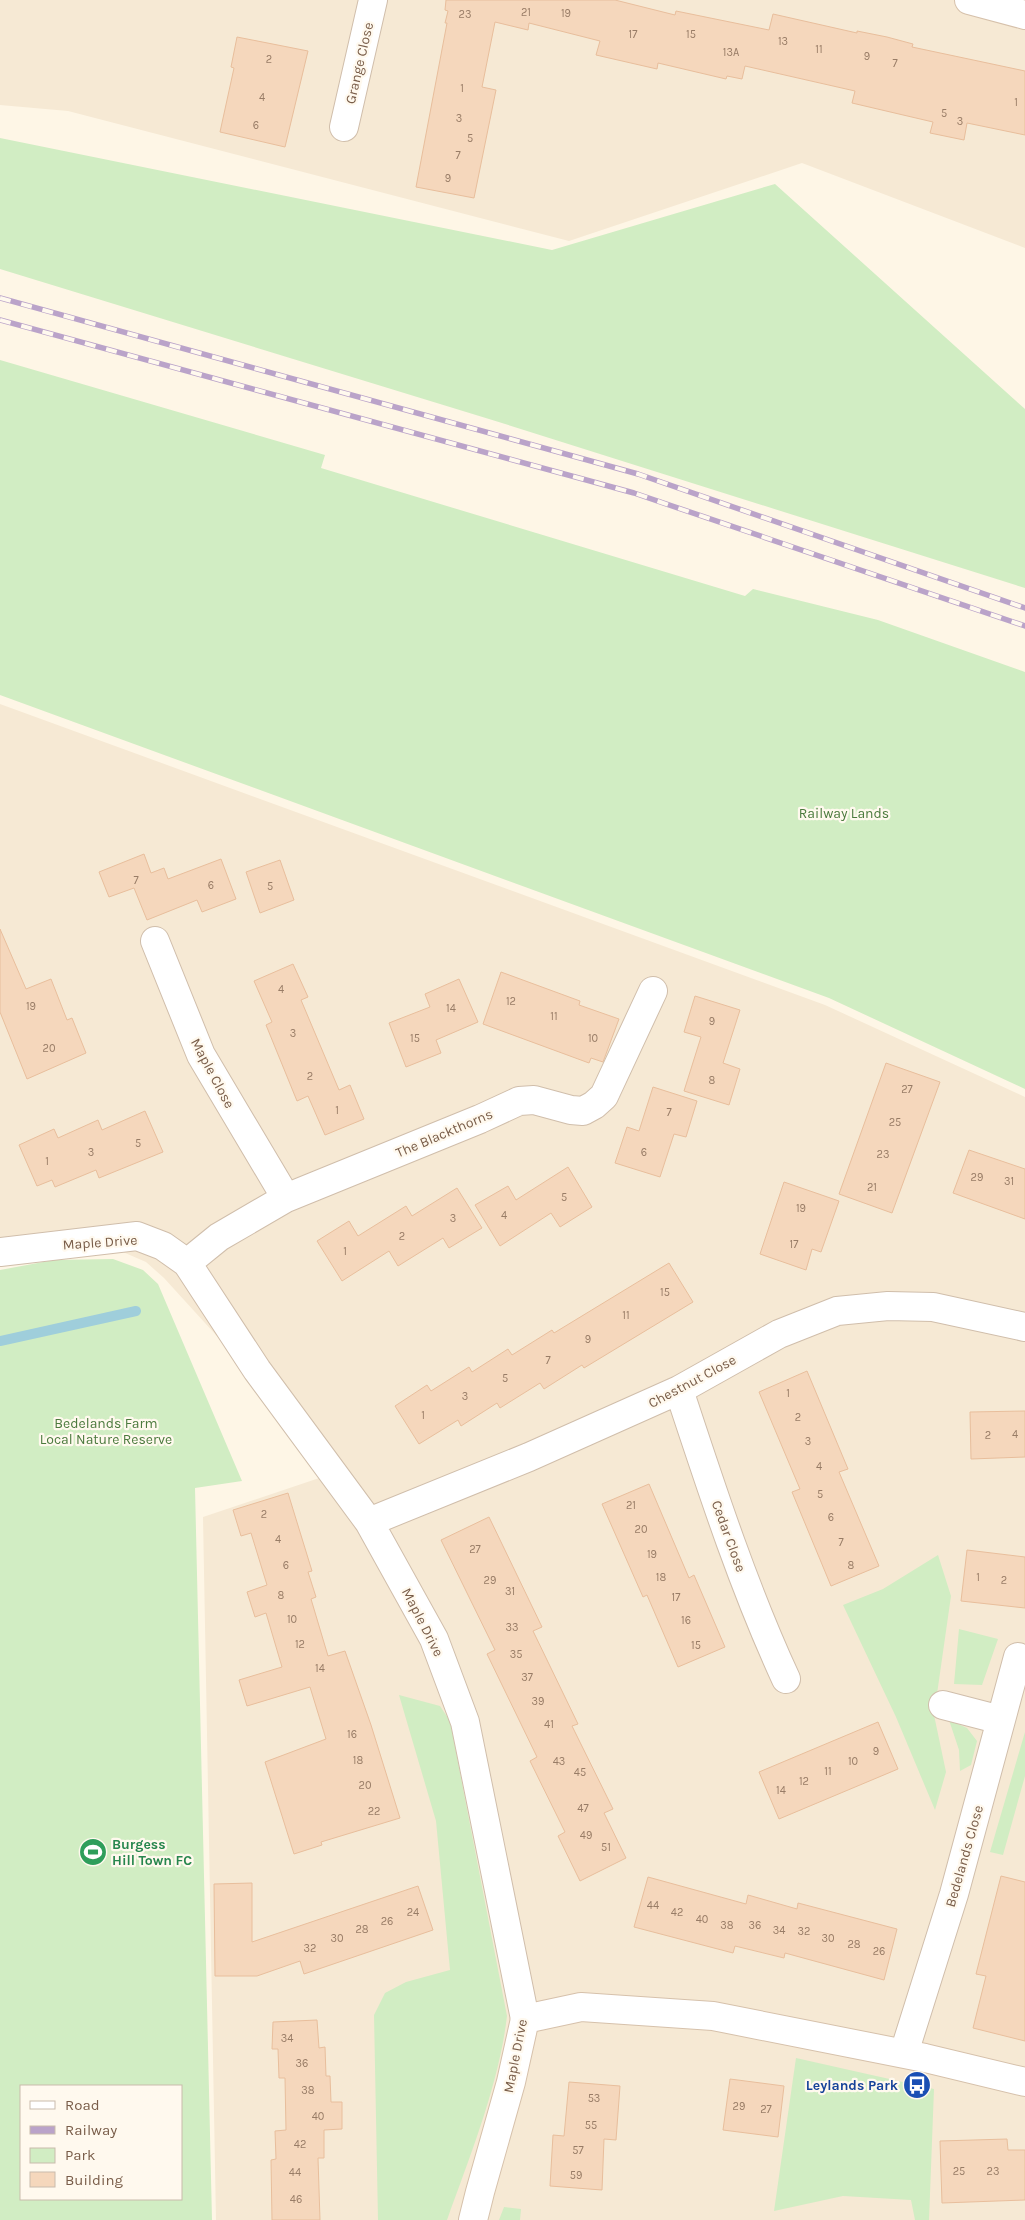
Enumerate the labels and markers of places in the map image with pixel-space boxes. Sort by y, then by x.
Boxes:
place label: Burgess Hill Town FC [112,1836,192,1869]
sports icon: Burgess Hill Town FC [78,1837,108,1867]
bus stop icon: Leylands Park [902,2070,932,2100]
place label: Leylands Park [806,2077,899,2094]

